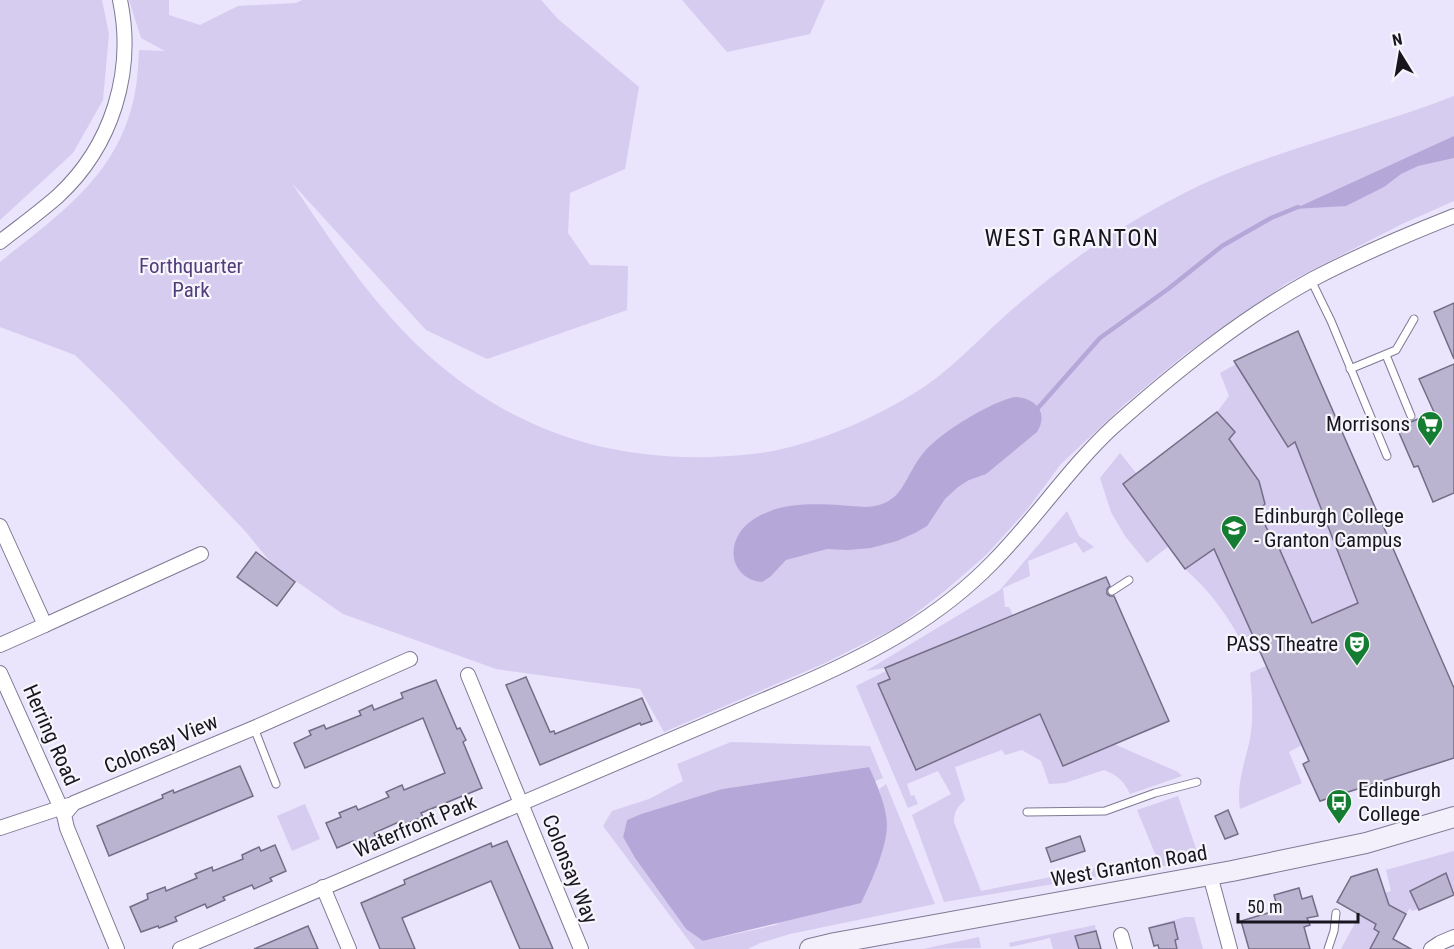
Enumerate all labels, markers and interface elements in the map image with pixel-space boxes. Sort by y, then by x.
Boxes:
north arrow [1370,24,1430,84]
text: N [1391,30,1404,50]
district label: WEST GRANTON [985,224,1159,252]
park label: Forthquarter Park [139,254,243,302]
supermarket icon: Morrisons [1415,409,1445,447]
place label: Morrisons [1326,412,1410,436]
place label: Edinburgh College - Granton Campus [1254,504,1404,552]
school or university icon: Edinburgh College - Granton Campus [1219,513,1249,551]
theatre icon: PASS Theatre [1342,629,1372,667]
place label: PASS Theatre [1226,632,1338,656]
street label: Herring Road [18,681,84,789]
street label: Colonsay View [101,709,222,779]
place label: Edinburgh College [1358,778,1441,826]
bus stop icon: Edinburgh College [1324,787,1354,825]
street label: Waterfront Park [350,789,480,863]
street label: Colonsay Way [537,811,603,927]
street label: West Granton Road [1049,840,1209,892]
scale bar [1238,886,1358,924]
text: 50 m [1247,896,1282,917]

